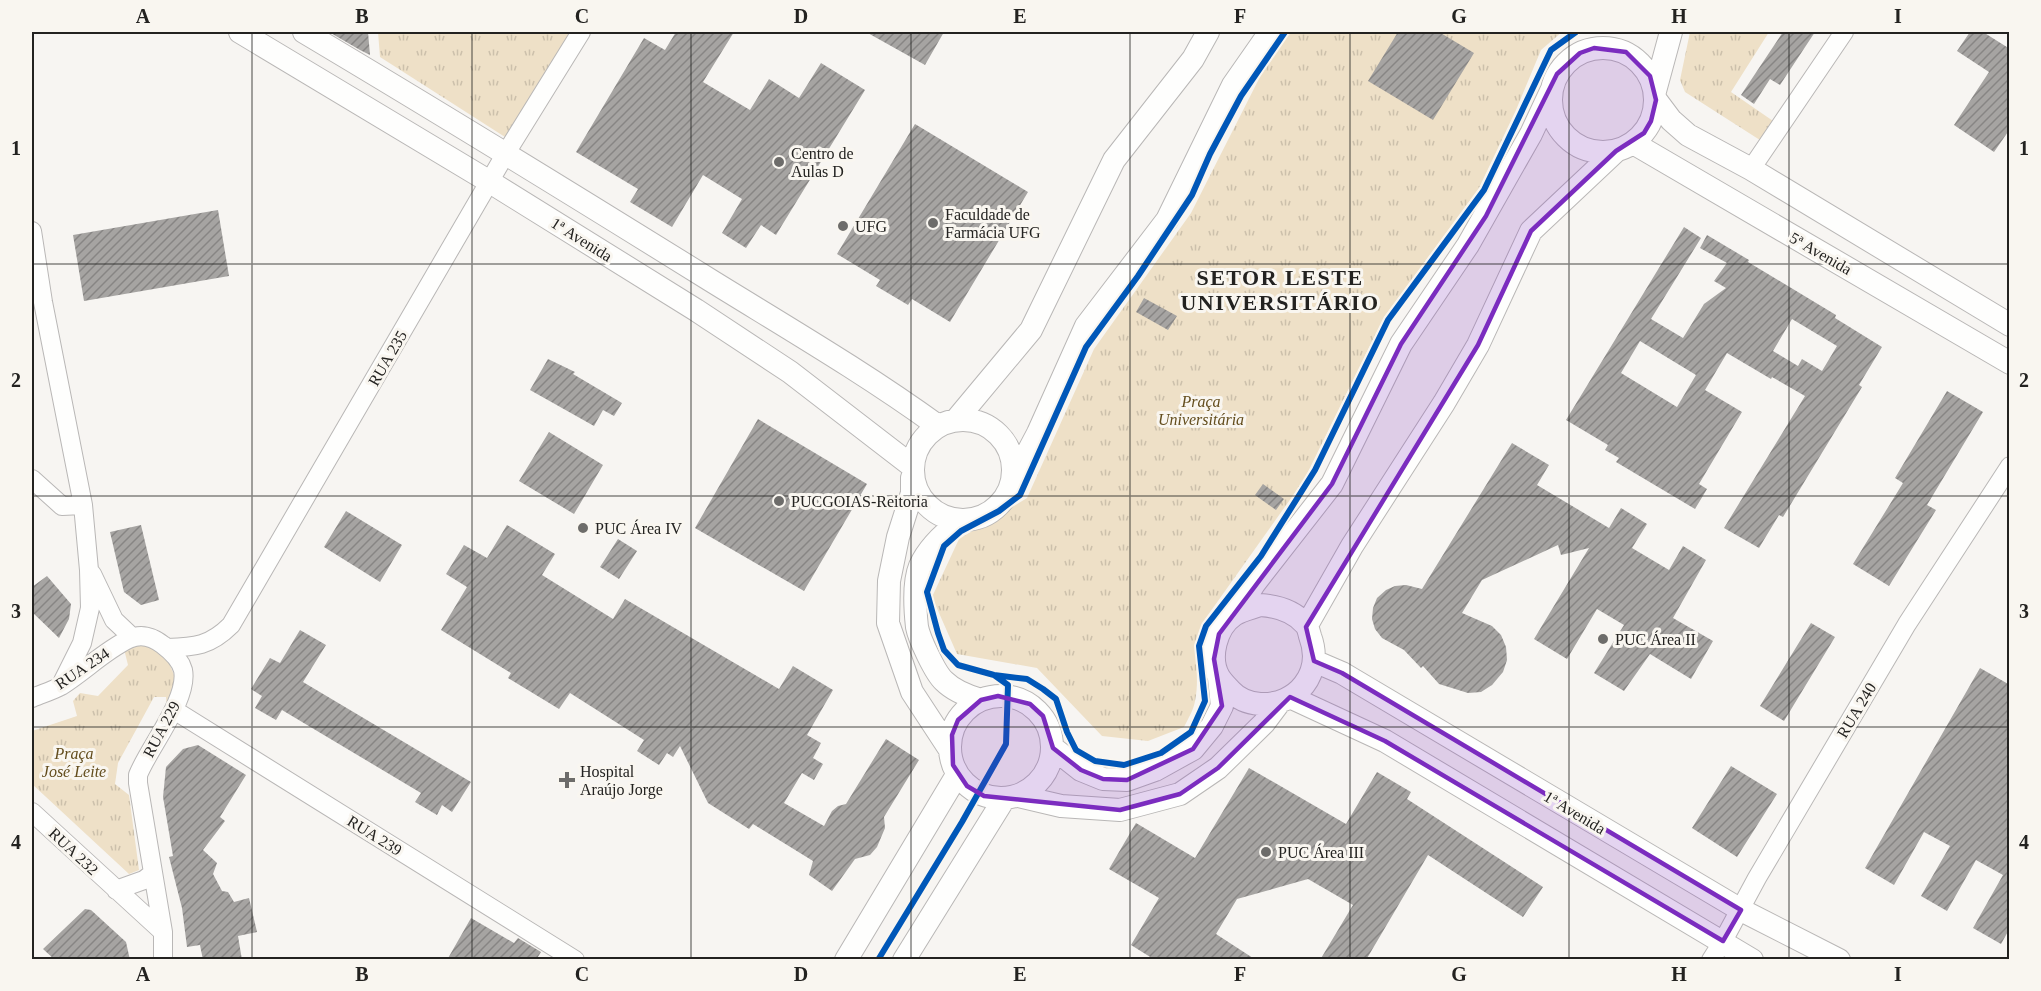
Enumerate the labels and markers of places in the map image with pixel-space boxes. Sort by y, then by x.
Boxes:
place label: Centro de Aulas D [791,145,854,180]
marker: Centro de Aulas D [772,155,786,169]
place label: Faculdade de Farmácia UFG [945,206,1041,241]
marker: Faculdade de Farmácia UFG [926,216,940,230]
place label: UFG [855,218,887,235]
marker: UFG [836,219,850,233]
place label: PUCGOIAS-Reitoria [791,493,928,510]
marker: PUCGOIAS-Reitoria [772,494,786,508]
place label: PUC Área IV [595,519,683,537]
marker: PUC Área IV [576,521,590,535]
place label: PUC Área II [1615,630,1696,648]
marker: PUC Área II [1596,632,1610,646]
place label: Hospital Araújo Jorge [580,763,663,799]
marker: Hospital Araújo Jorge [558,771,576,789]
place label: PUC Área III [1278,843,1364,861]
marker: PUC Área III [1259,845,1273,859]

